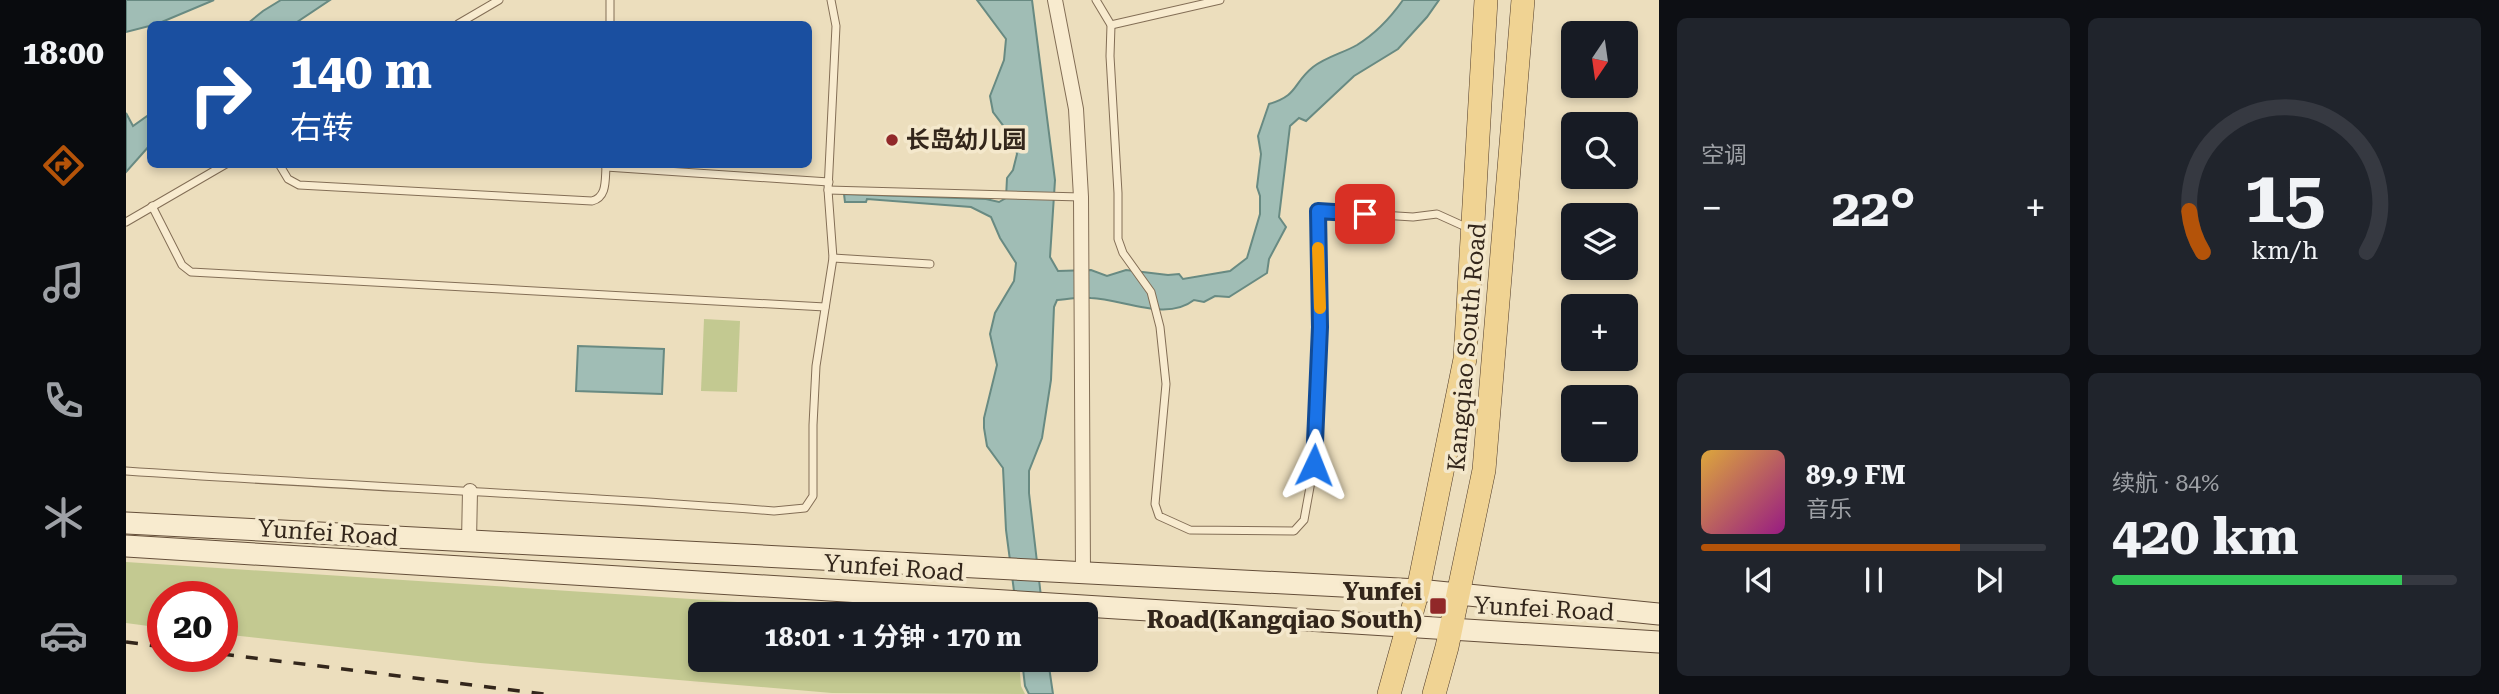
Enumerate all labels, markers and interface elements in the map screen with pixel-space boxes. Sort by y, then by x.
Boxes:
north arrow [1561,21,1638,98]
map controls [1561,21,1638,462]
text: 18:00 [22,34,104,72]
text: 140 m [290,43,432,100]
icon: right [175,49,266,140]
text: 右转 [290,109,354,147]
button: search [1561,112,1638,189]
place label: 长岛幼儿园 [906,126,1026,154]
marker: 长岛幼儿园 [884,132,900,148]
icon: directions [39,141,88,190]
text: 空调 [1701,142,1747,169]
text: 15 [2244,156,2325,241]
text: 22° [1831,178,1916,239]
pin [1335,184,1395,244]
text: − [1701,186,1722,230]
text: + [2025,186,2046,230]
icon: arrive [1346,195,1384,233]
button: layers [1561,203,1638,280]
street label: Kangqiao South Road [1442,221,1492,473]
text: km/h [2251,236,2318,265]
icon: music [39,258,88,307]
button: + [1561,294,1638,371]
icon: phone [39,376,88,425]
button: − [1561,385,1638,462]
position arrow [1277,428,1351,502]
text: 89.9 FM [1806,460,1906,490]
text: 续航 · 84% [2112,470,2219,497]
icon: climate [39,493,88,542]
text: 音乐 [1806,496,1852,523]
text: 420 km [2112,506,2299,567]
street label: Yunfei Road [257,514,399,552]
street label: Yunfei Road [823,549,965,587]
icon: previous [1740,561,1778,599]
icon: pause [1855,561,1893,599]
icon: next [1970,561,2008,599]
place label: Yunfei Road(Kangqiao South) [1147,578,1422,634]
speed limit sign: 20 [147,581,238,672]
street label: Yunfei Road [1473,591,1615,627]
marker: Yunfei Road(Kangqiao South) [1428,596,1448,616]
icon: car [39,611,88,660]
text: 18:01 · 1 分钟 · 170 m [764,622,1022,652]

